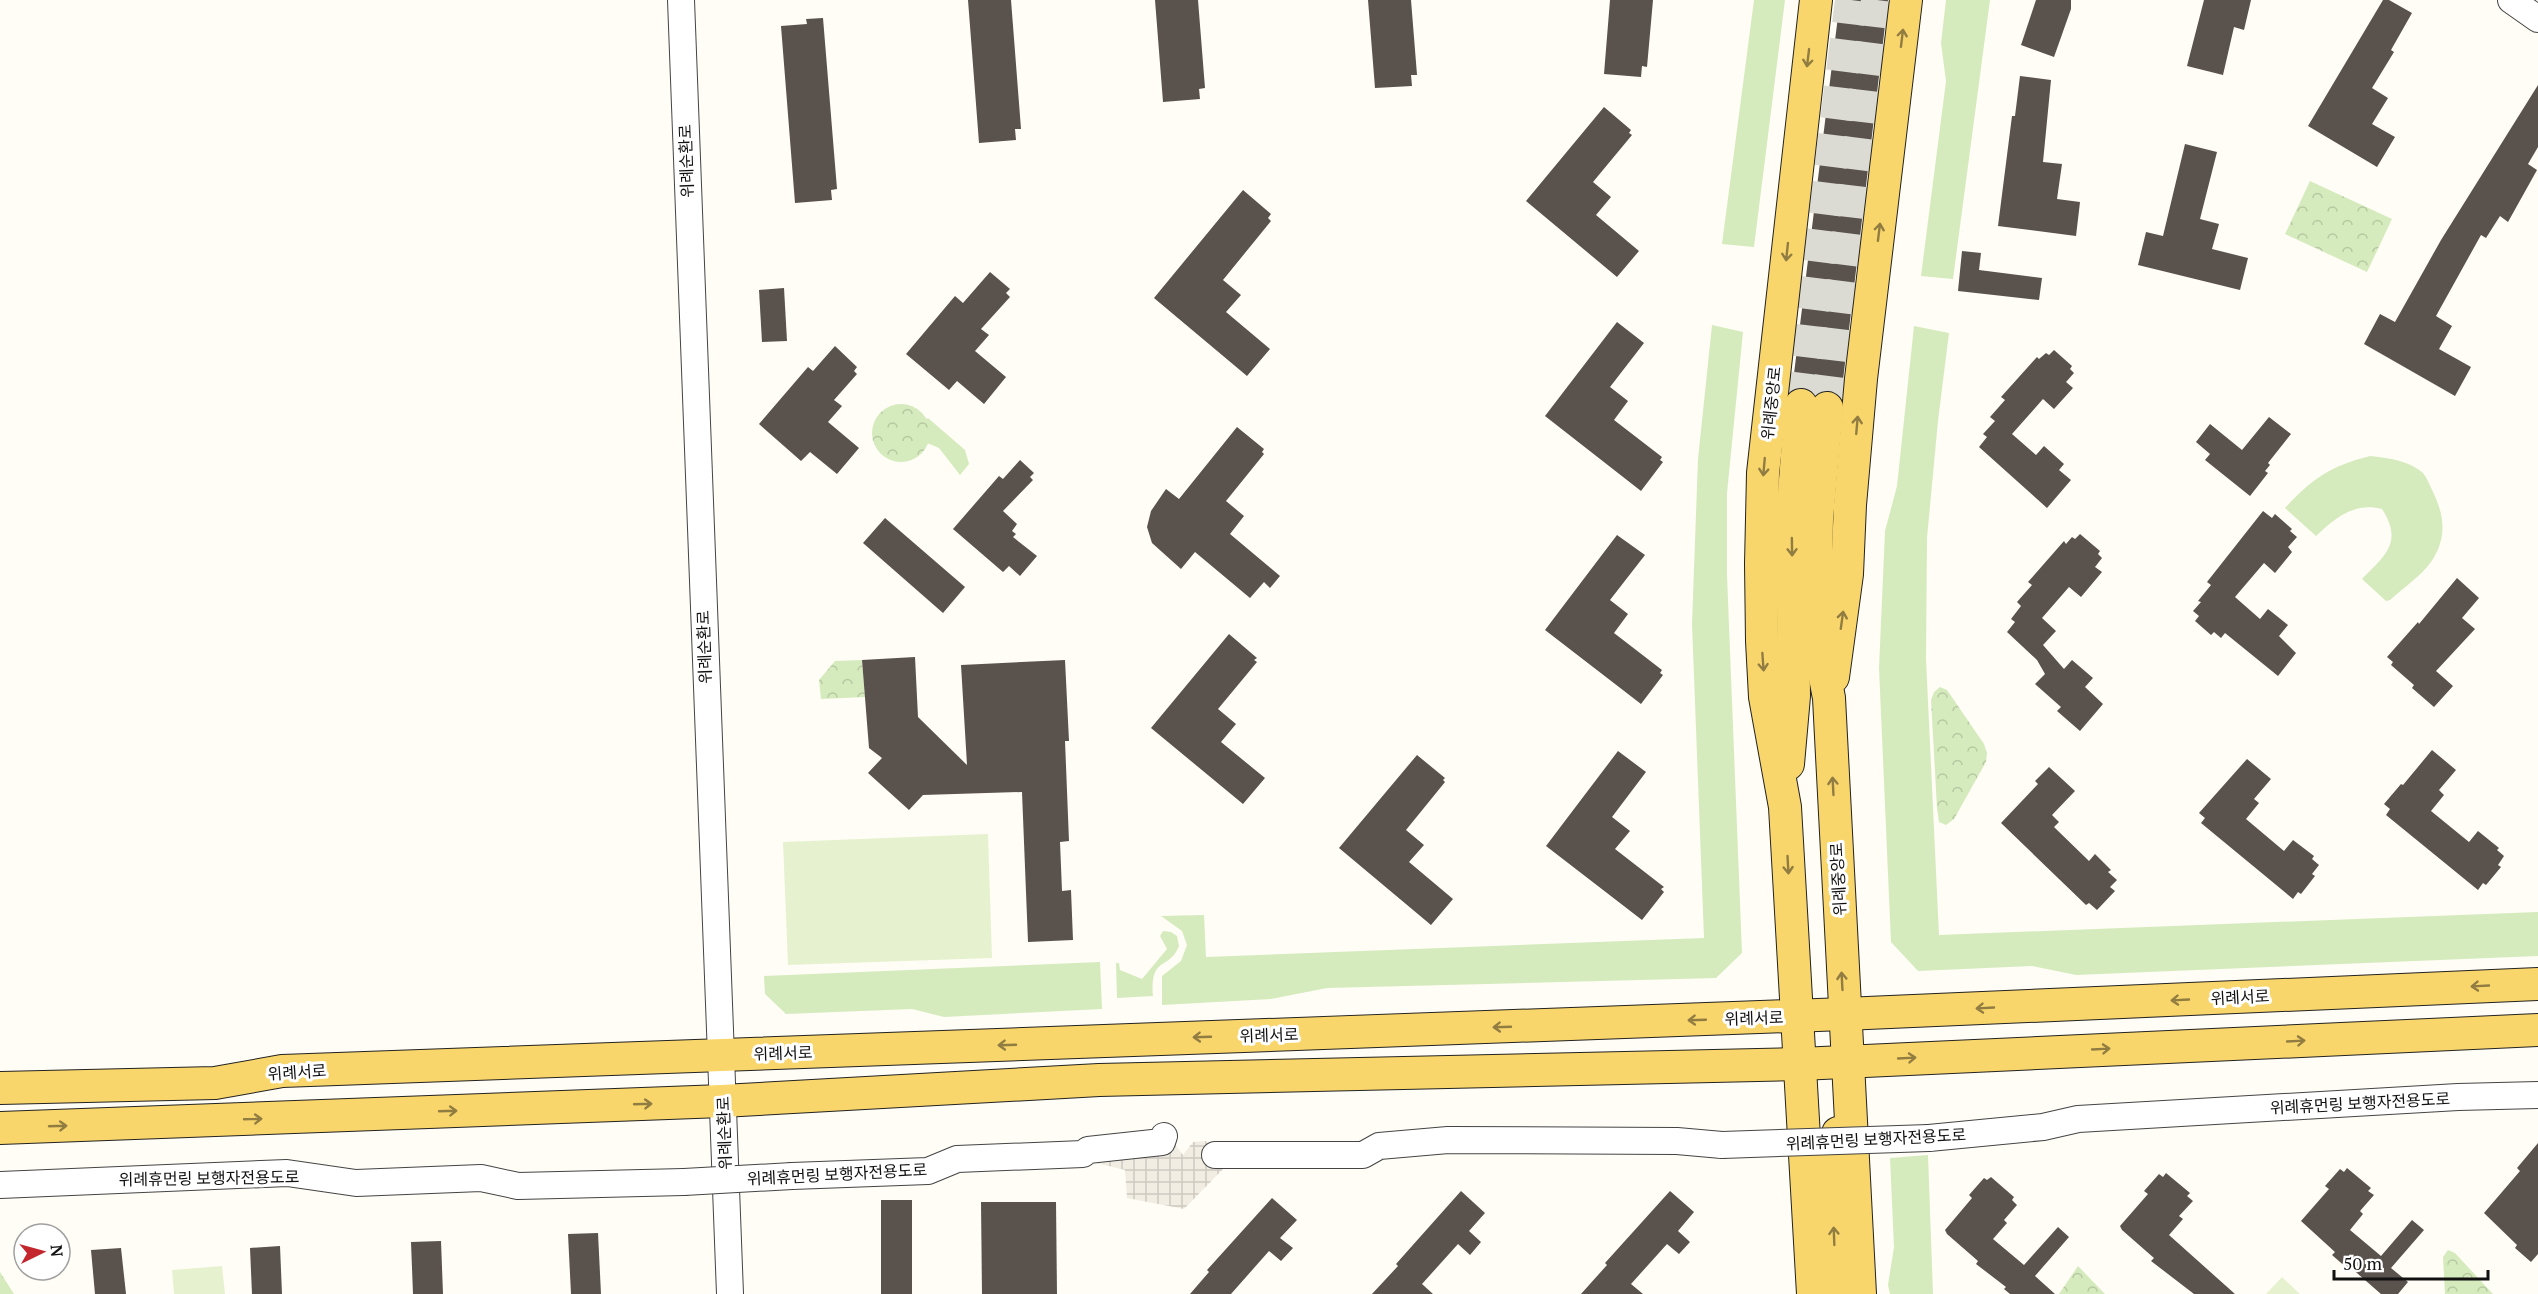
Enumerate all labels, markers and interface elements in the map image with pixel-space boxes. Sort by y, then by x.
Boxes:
one-way arrow [1897,29,1908,49]
one-way arrow [1803,48,1814,67]
street label: 위례순환로 [674,124,698,198]
one-way arrow [1874,222,1885,242]
one-way arrow [1781,241,1792,261]
street label: 위례중앙로 [1756,365,1786,441]
one-way arrow [1852,416,1863,436]
one-way arrow [1758,456,1769,476]
one-way arrow [1787,537,1798,557]
street label: 위례순환로 [692,610,716,684]
one-way arrow [1836,610,1847,630]
one-way arrow [1758,651,1769,671]
one-way arrow [1828,777,1839,797]
street label: 위례중앙로 [1825,841,1851,916]
one-way arrow [1783,855,1794,875]
one-way arrow [1837,972,1848,992]
one-way arrow [2470,981,2490,992]
street label: 위례서로 [2210,984,2270,1010]
one-way arrow [2170,994,2190,1005]
one-way arrow [1976,1003,1996,1014]
street label: 위례서로 [1724,1006,1784,1030]
one-way arrow [1687,1014,1707,1025]
one-way arrow [1492,1021,1512,1032]
street label: 위례서로 [1239,1023,1299,1047]
one-way arrow [1193,1032,1213,1043]
one-way arrow [2286,1035,2306,1046]
one-way arrow [998,1039,1018,1050]
street label: 위례서로 [753,1041,813,1065]
one-way arrow [2091,1044,2111,1055]
one-way arrow [1896,1052,1916,1064]
street label: 위례서로 [267,1059,327,1085]
street label: 위례휴먼링 보행자전용도로 [2269,1087,2451,1119]
street label: 위례순환로 [712,1096,736,1170]
one-way arrow [633,1099,653,1110]
one-way arrow [438,1106,458,1117]
one-way arrow [243,1113,263,1124]
one-way arrow [48,1120,68,1131]
street label: 위례휴먼링 보행자전용도로 [1785,1123,1967,1155]
street label: 위례휴먼링 보행자전용도로 [746,1158,928,1190]
street label: 위례휴먼링 보행자전용도로 [119,1165,300,1191]
north arrow [12,1222,72,1282]
one-way arrow [1828,1226,1839,1246]
scale bar [2334,1243,2488,1281]
text: N [45,1244,68,1258]
text: 50 m [2343,1251,2383,1275]

